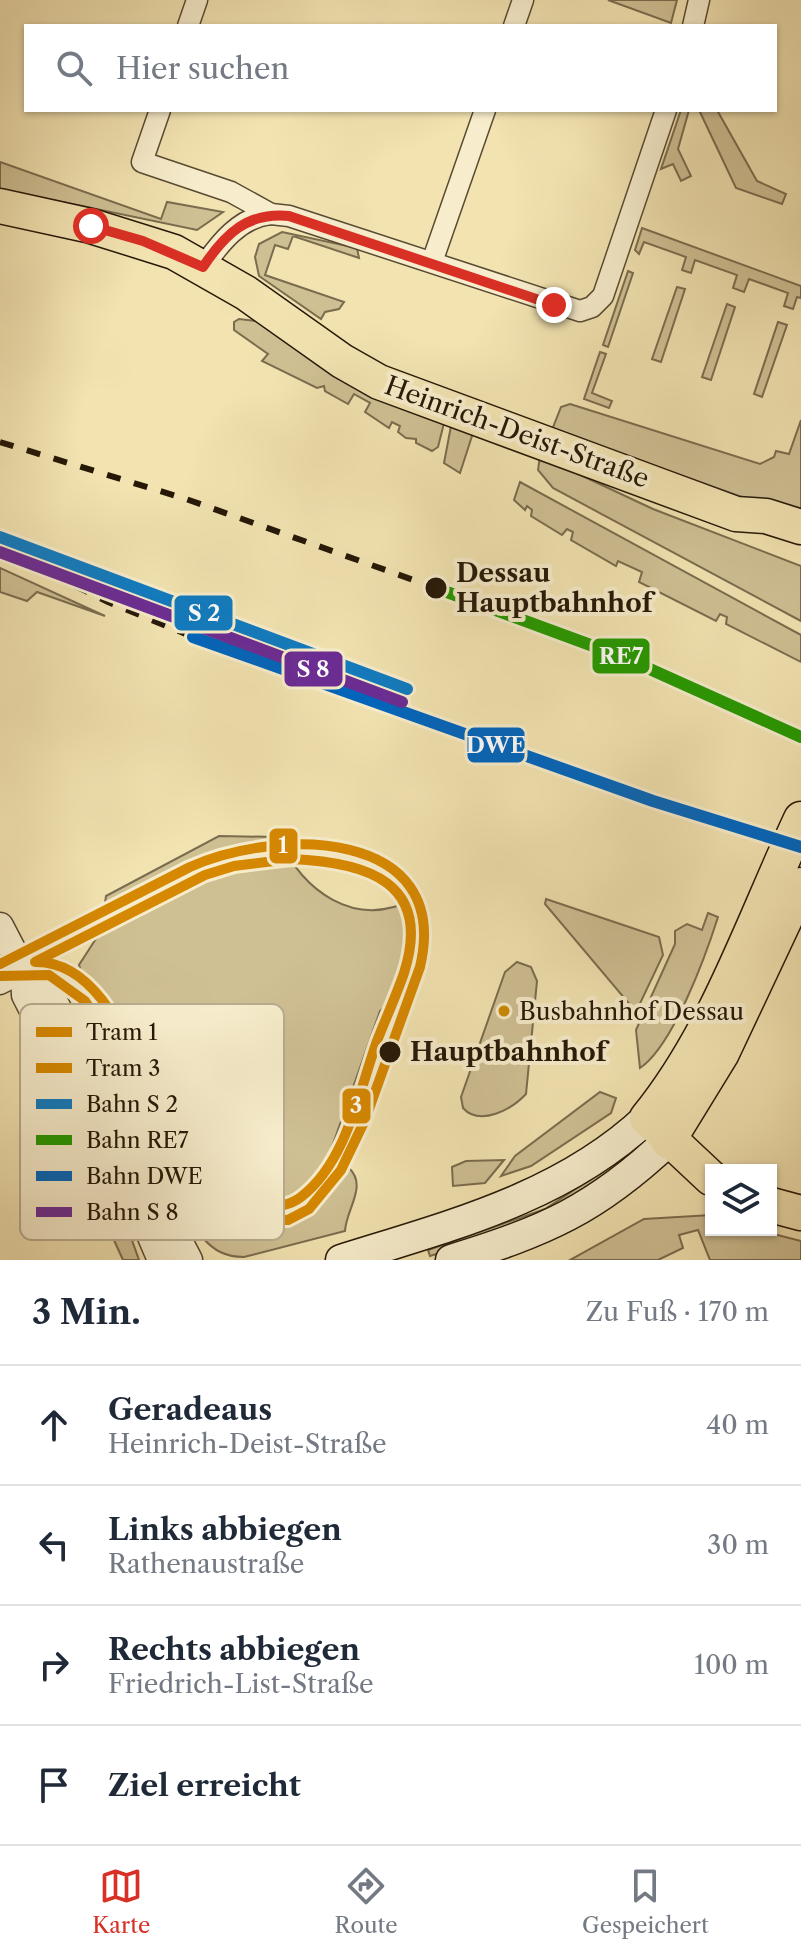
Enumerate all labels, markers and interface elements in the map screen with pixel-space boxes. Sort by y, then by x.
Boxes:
search box [24,24,777,112]
icon: search [52,46,96,90]
text: Hier suchen [116,50,289,87]
route start [73,208,109,244]
route end [536,287,572,323]
street label: Heinrich-Deist-Straße [381,369,653,495]
place label: Dessau Hauptbahnhof [456,557,657,619]
marker: Dessau Hauptbahnhof [423,575,449,601]
line badge: S 2 [173,594,234,632]
text: S 2 [188,600,220,627]
line badge: RE7 [591,637,651,675]
text: RE7 [599,643,644,670]
line badge: S 8 [283,650,344,688]
text: S 8 [296,656,330,683]
line badge: DWE [466,726,526,764]
text: DWE [466,732,526,759]
line badge: 1 [268,827,299,865]
text: 1 [278,832,288,859]
place label: Busbahnhof Dessau [519,997,744,1026]
marker: Busbahnhof Dessau [496,1003,512,1019]
legend [20,1004,284,1240]
text: Tram 1 [86,1019,158,1046]
place label: Hauptbahnhof [410,1036,611,1068]
marker: Hauptbahnhof [377,1039,403,1065]
text: Tram 3 [86,1055,160,1082]
line badge: 3 [341,1087,372,1125]
text: Bahn S 2 [86,1091,178,1118]
text: 3 [350,1092,362,1119]
text: Bahn RE7 [86,1127,189,1154]
text: Bahn DWE [86,1163,203,1190]
map controls [705,1164,777,1236]
button: layers [705,1164,777,1236]
text: Bahn S 8 [86,1199,178,1226]
text: 3 Min. [32,1291,141,1333]
text: Zu Fuß · 170 m [586,1296,769,1328]
text: Geradeaus [108,1391,272,1428]
icon: ahead [32,1403,76,1447]
text: 40 m [706,1409,769,1441]
text: Heinrich-Deist-Straße [108,1428,387,1460]
text: Links abbiegen [108,1511,342,1548]
icon: left [32,1523,76,1567]
text: 30 m [707,1529,769,1561]
text: Rathenaustraße [108,1548,304,1580]
text: Rechts abbiegen [108,1631,360,1668]
icon: right [32,1643,76,1687]
text: 100 m [694,1649,769,1681]
text: Friedrich-List-Straße [108,1668,374,1700]
icon: arrive [32,1763,76,1807]
text: Ziel erreicht [108,1767,301,1804]
tab: Karte [92,1864,150,1939]
tab: Route [335,1864,398,1939]
tab: Gespeichert [582,1864,709,1939]

